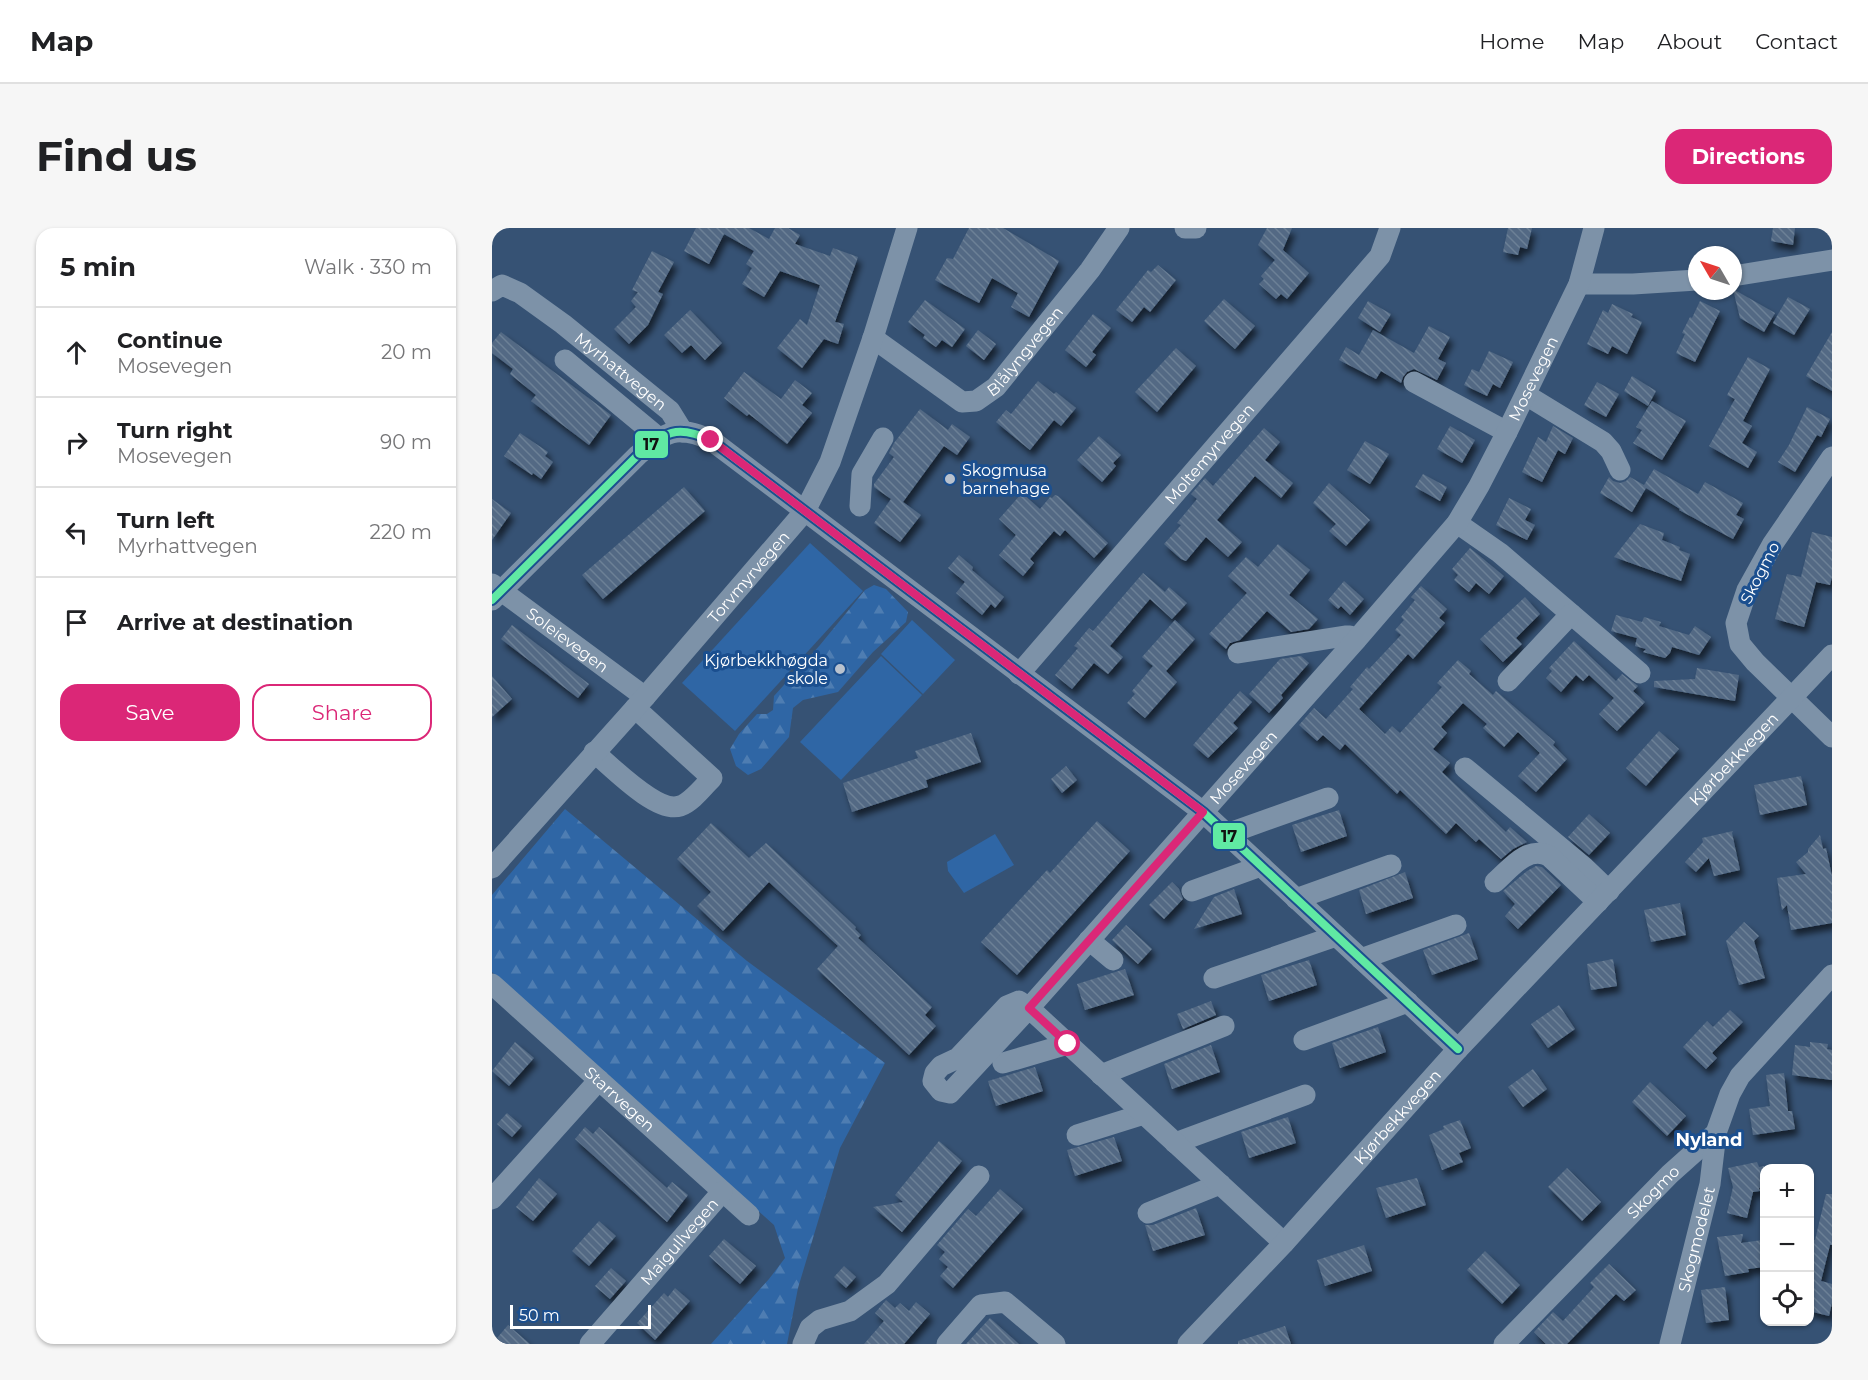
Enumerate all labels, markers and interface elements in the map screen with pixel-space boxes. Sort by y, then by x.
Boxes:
text: Map [30,24,93,58]
text: Home [1479,29,1544,54]
text: Map [1577,29,1624,54]
text: About [1657,29,1722,54]
text: Contact [1755,29,1838,54]
button: Directions [1665,129,1832,184]
text: Find us [36,130,197,182]
north arrow [1688,246,1742,300]
text: 5 min [60,251,136,283]
text: Walk · 330 m [304,255,432,279]
street label: Blålyngvegen [983,302,1067,400]
text: Continue [117,327,223,354]
street label: Myrhattvegen [571,328,671,414]
street label: Mosevegen [1504,333,1562,424]
icon: ahead [60,336,93,369]
text: 20 m [381,340,432,364]
text: Mosevegen [117,354,232,378]
street label: Moltemyrvegen [1161,400,1258,508]
text: Turn right [117,417,232,444]
icon: right [60,426,93,459]
route end [697,426,723,452]
text: 90 m [380,430,432,454]
line badge: 17 [634,430,669,459]
text: 17 [643,435,659,454]
text: Mosevegen [117,444,232,468]
place label: Skogmusa barnehage [962,461,1050,498]
marker: Skogmusa barnehage [943,472,957,486]
text: Turn left [117,507,215,534]
icon: left [60,516,93,549]
text: 220 m [370,520,432,544]
street label: Torvmyrvegen [704,527,793,627]
text: Myrhattvegen [117,534,258,558]
street label: Skogmo [1736,539,1784,607]
street label: Soleievegen [523,603,612,676]
icon: arrive [60,606,93,639]
text: Arrive at destination [117,609,353,636]
place label: Kjørbekkhøgda skole [704,651,828,688]
marker: Kjørbekkhøgda skole [833,662,847,676]
button: Save [60,684,240,741]
button: Share [252,684,432,741]
street label: Kjørbekkvegen [1685,708,1782,809]
street label: Mosevegen [1205,726,1281,808]
line badge: 17 [1212,822,1246,850]
text: 17 [1221,827,1237,846]
route start [1054,1030,1080,1056]
street label: Starrvegen [581,1062,659,1135]
street label: Kjørbekkvegen [1350,1065,1445,1168]
district label: Nyland [1676,1129,1742,1151]
street label: Skogmo [1623,1161,1683,1222]
map controls [1760,1164,1814,1326]
button: + [1760,1164,1814,1218]
street label: Skogmodelet [1674,1184,1719,1294]
street label: Maigullvegen [636,1194,722,1289]
button: − [1760,1218,1814,1272]
button: locate [1760,1272,1814,1326]
scale bar [510,1302,651,1330]
text: 50 m [519,1306,560,1325]

